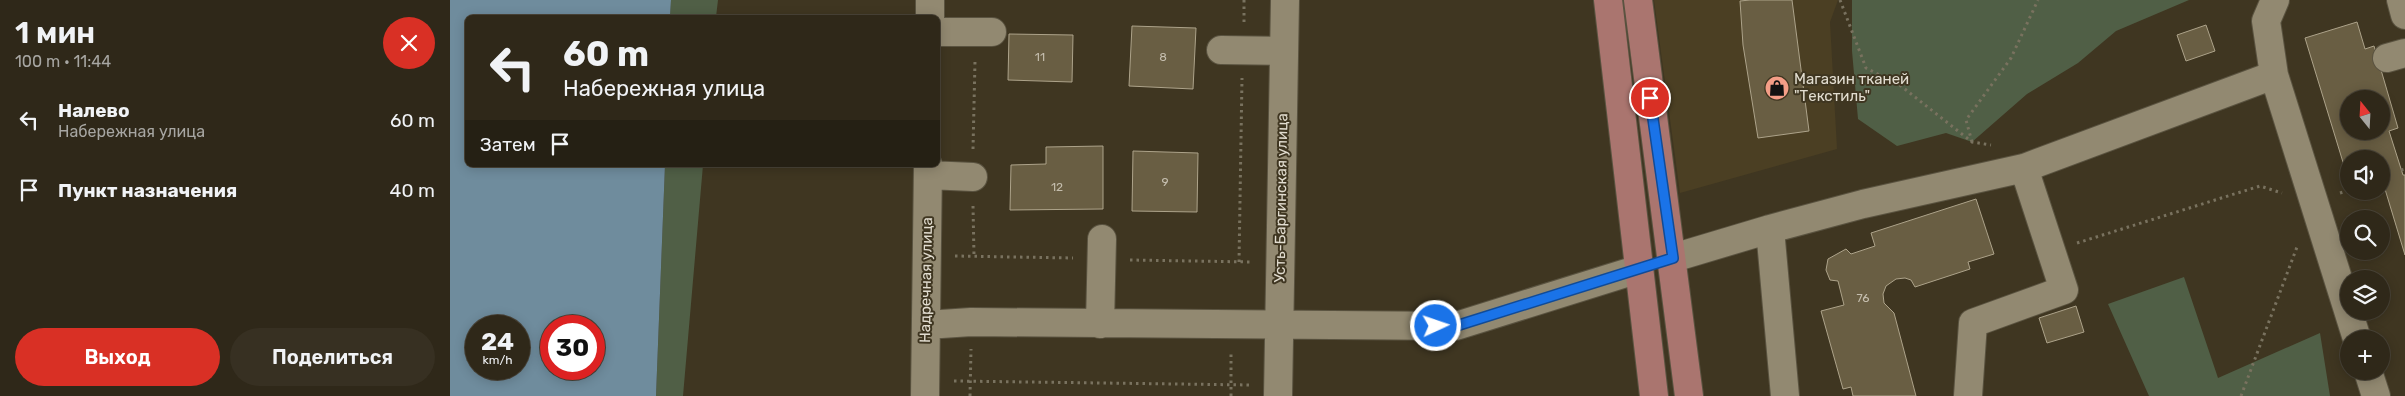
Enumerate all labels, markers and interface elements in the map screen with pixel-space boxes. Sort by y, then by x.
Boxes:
text: 1 мин [15,15,95,51]
button: close [383,17,435,69]
text: 60 m [563,33,649,75]
icon: left [480,35,545,100]
house number: 11 [1035,50,1045,64]
house number: 8 [1159,50,1167,64]
text: 100 m · 11:44 [15,52,111,71]
place label: Магазин тканей "Текстиль" [1794,70,1909,105]
text: Набережная улица [563,75,765,102]
shop icon: Магазин тканей "Текстиль" [1764,75,1790,101]
pin [1629,77,1671,119]
icon: arrive [1636,84,1664,112]
north arrow [2340,90,2390,140]
map controls [2340,90,2390,380]
text: Налево [58,99,130,122]
icon: left [15,106,43,134]
text: 60 m [390,109,435,132]
street label: Усть-Баргинская улица [1271,113,1291,283]
text: Набережная улица [58,122,205,141]
icon: arrive [546,130,574,158]
text: Затем [480,133,536,156]
button: sound [2340,150,2390,200]
house number: 9 [1161,175,1169,189]
icon: arrive [15,176,43,204]
text: Пункт назначения [58,179,237,202]
text: 40 m [390,179,435,202]
house number: 12 [1051,180,1063,194]
button: search [2340,210,2390,260]
street label: Надречная улица [916,217,936,343]
button: layers [2340,270,2390,320]
house number: 76 [1856,291,1870,305]
position arrow [1409,299,1461,351]
speed limit sign: 30 [540,315,605,380]
text: 24 [481,327,514,356]
button: Выход [15,328,220,386]
button: Поделиться [230,328,435,386]
button: + [2340,330,2390,380]
text: km/h [483,353,512,367]

